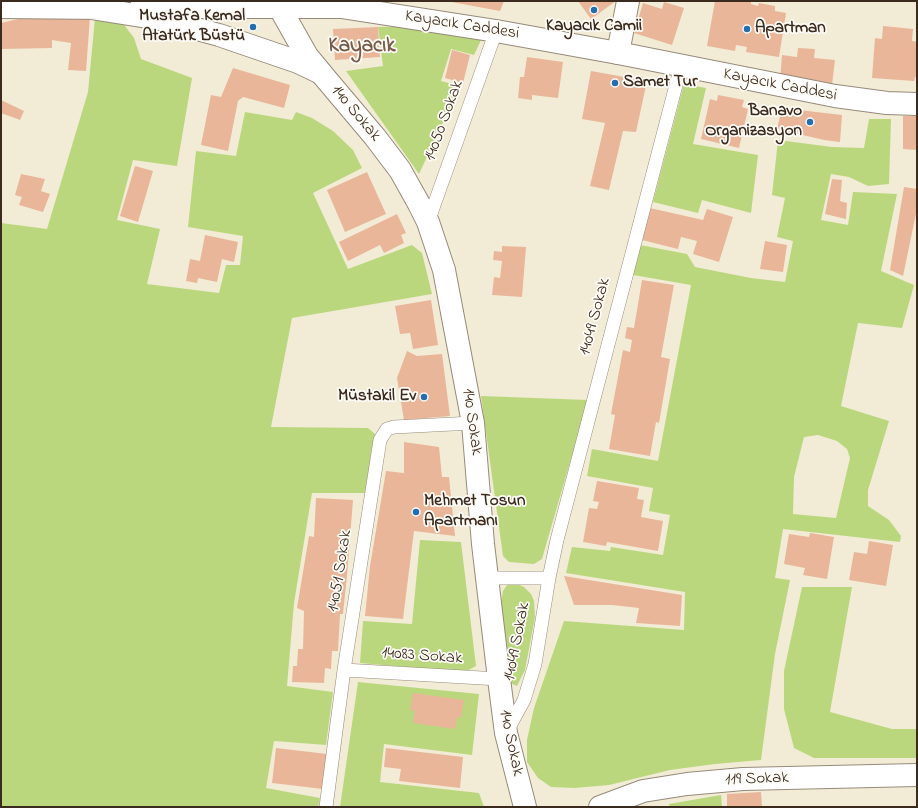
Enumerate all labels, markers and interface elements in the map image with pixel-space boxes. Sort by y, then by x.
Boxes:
marker: Kayacık Camii [589,5,599,15]
place label: Mustafa Kemal Atatürk Büstü [139,7,245,47]
street label: Kayacık Caddesi [403,7,521,45]
place label: Kayacık Camii [546,17,642,37]
place label: Apartman [755,19,826,39]
marker: Mustafa Kemal Atatürk Büstü [248,22,258,32]
marker: Apartman [742,24,752,34]
district label: Kayacık [329,35,395,61]
street label: Kayacık Caddesi [721,65,839,107]
place label: Samet Tur [623,73,698,93]
street label: 14050 Sokak [421,78,469,164]
marker: Samet Tur [610,78,620,88]
street label: 140 Sokak [326,82,384,146]
place label: Banavo Organizasyon [705,102,802,142]
marker: Banavo Organizasyon [805,117,815,127]
street label: 14049 Sokak [576,276,616,358]
place label: Müstakil Ev [338,387,416,407]
street label: 140 Sokak [456,387,486,457]
marker: Müstakil Ev [419,392,429,402]
place label: Mehmet Tosun Apartmanı [424,492,525,532]
marker: Mehmet Tosun Apartmanı [411,507,421,517]
street label: 14051 Sokak [324,529,358,613]
street label: 14049 Sokak [500,601,536,683]
street label: 14083 Sokak [381,644,463,670]
street label: 140 Sokak [493,708,527,778]
street label: 119 Sokak [725,769,789,791]

